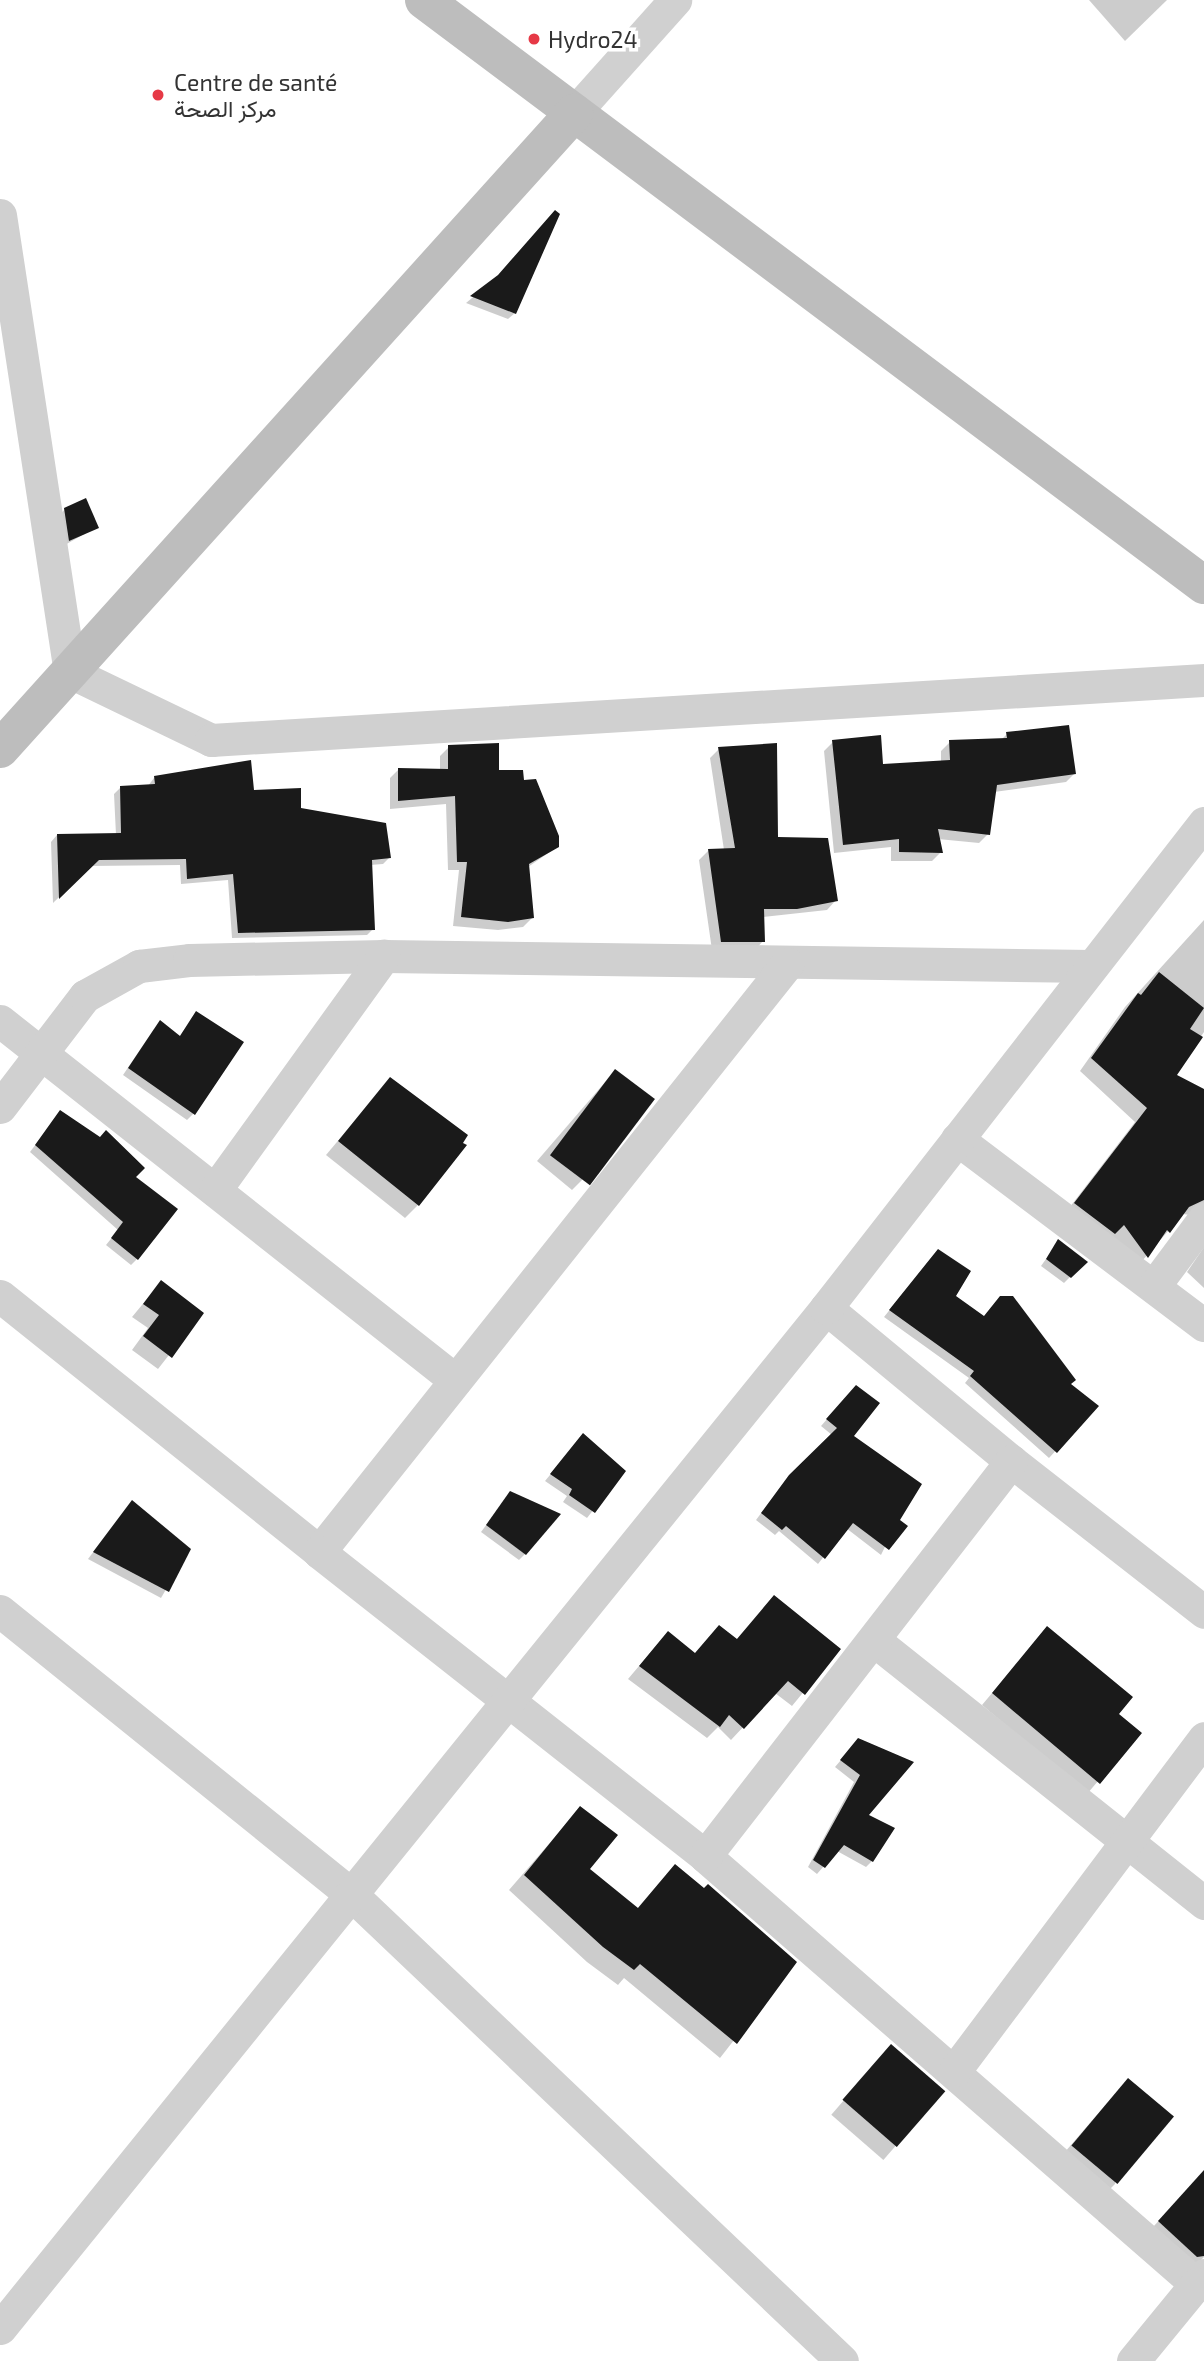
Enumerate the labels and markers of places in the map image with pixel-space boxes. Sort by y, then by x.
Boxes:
place label: Hydro24 [548,25,638,53]
marker: Hydro24 [526,31,542,47]
place label: Centre de santé مركز الصحة [174,68,337,122]
marker: Centre de santé مركز الصحة [148,85,168,105]

